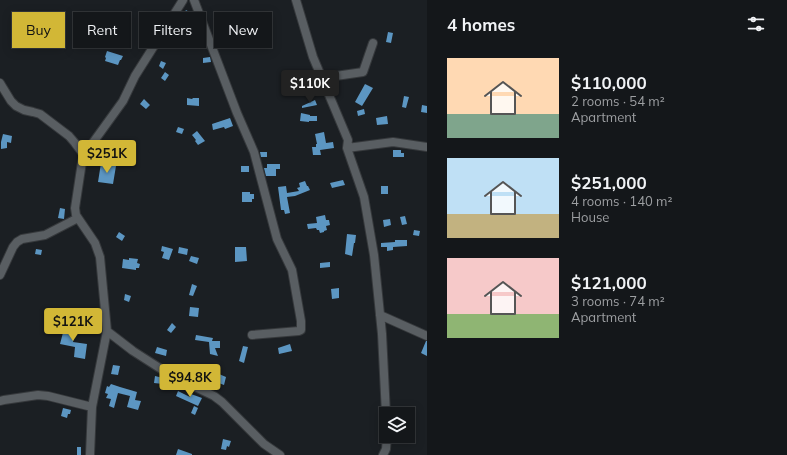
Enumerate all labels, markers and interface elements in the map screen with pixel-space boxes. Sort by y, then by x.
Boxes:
chip: Buy [12,12,65,48]
chip: Rent [73,12,131,48]
chip: Filters [139,12,206,48]
chip: New [214,12,272,48]
icon: filters [745,13,767,35]
text: 4 homes [447,14,515,35]
pin: $110K [282,70,338,104]
text: $110,000 [571,72,647,93]
icon: home [479,74,527,122]
text: $110K [290,75,330,91]
text: 2 rooms · 54 m² [571,93,665,109]
text: Apartment [571,109,636,125]
pin: $251K [79,140,135,174]
text: $251K [87,145,127,161]
text: $251,000 [571,172,647,193]
icon: home [479,174,527,222]
text: 4 rooms · 140 m² [571,193,672,209]
text: House [571,209,609,225]
text: $121,000 [571,272,647,293]
icon: home [479,274,527,322]
text: 3 rooms · 74 m² [571,293,665,309]
pin: $121K [45,308,101,342]
text: Apartment [571,309,636,325]
text: $121K [53,313,93,329]
pin: $94.8K [157,364,223,398]
text: $94.8K [168,369,212,385]
map controls [379,407,415,443]
button: layers [379,407,415,443]

